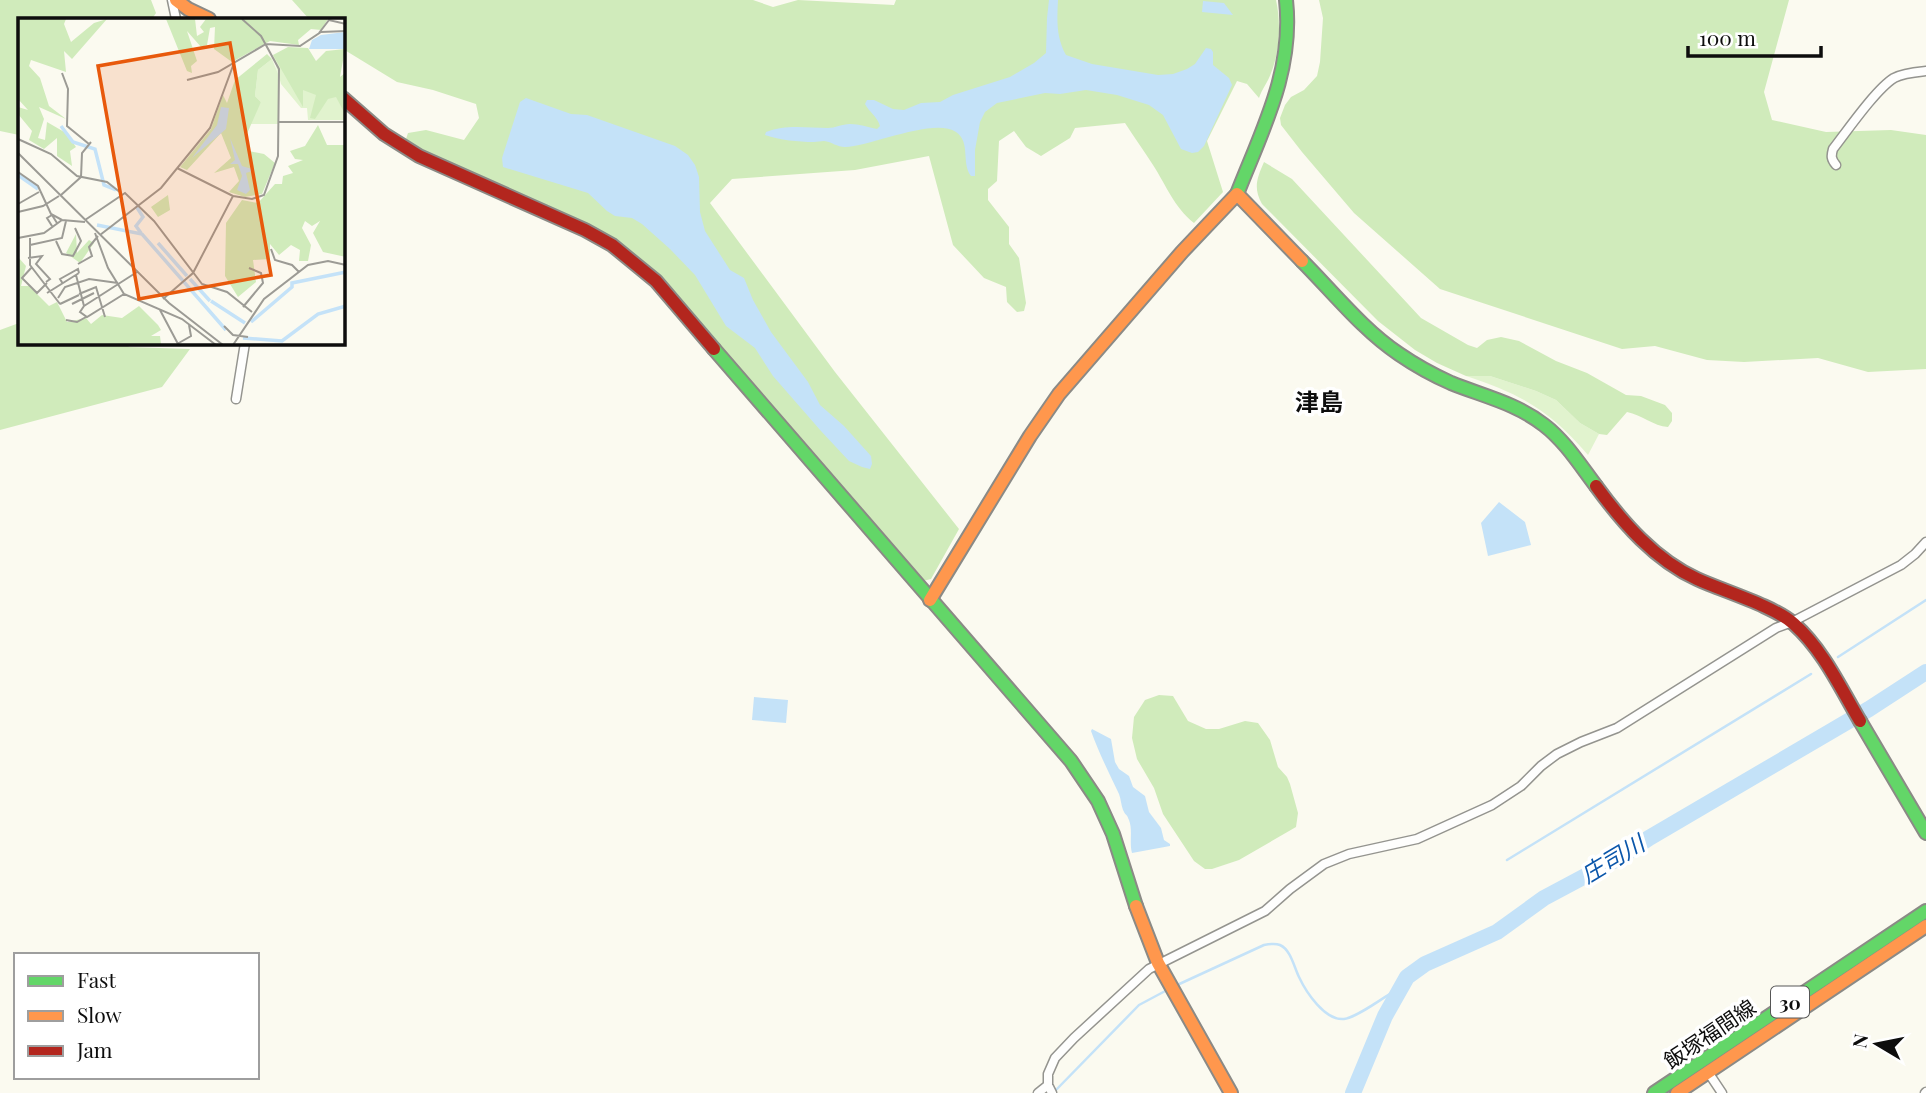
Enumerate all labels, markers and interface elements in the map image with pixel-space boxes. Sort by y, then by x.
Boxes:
scale bar [1688,14,1821,58]
inset map [18,18,345,345]
text: 100 m [1699,23,1756,51]
district label: 津島 [1295,385,1343,417]
water label: 庄司川 [1574,825,1652,889]
legend [14,953,259,1079]
text: Fast [77,965,116,993]
road number: 30 [1771,986,1809,1018]
street label: 飯塚福間線 [1658,992,1760,1074]
text: Slow [77,1000,122,1028]
north arrow [1842,1009,1912,1079]
text: N [1845,1032,1873,1050]
text: Jam [76,1035,113,1063]

